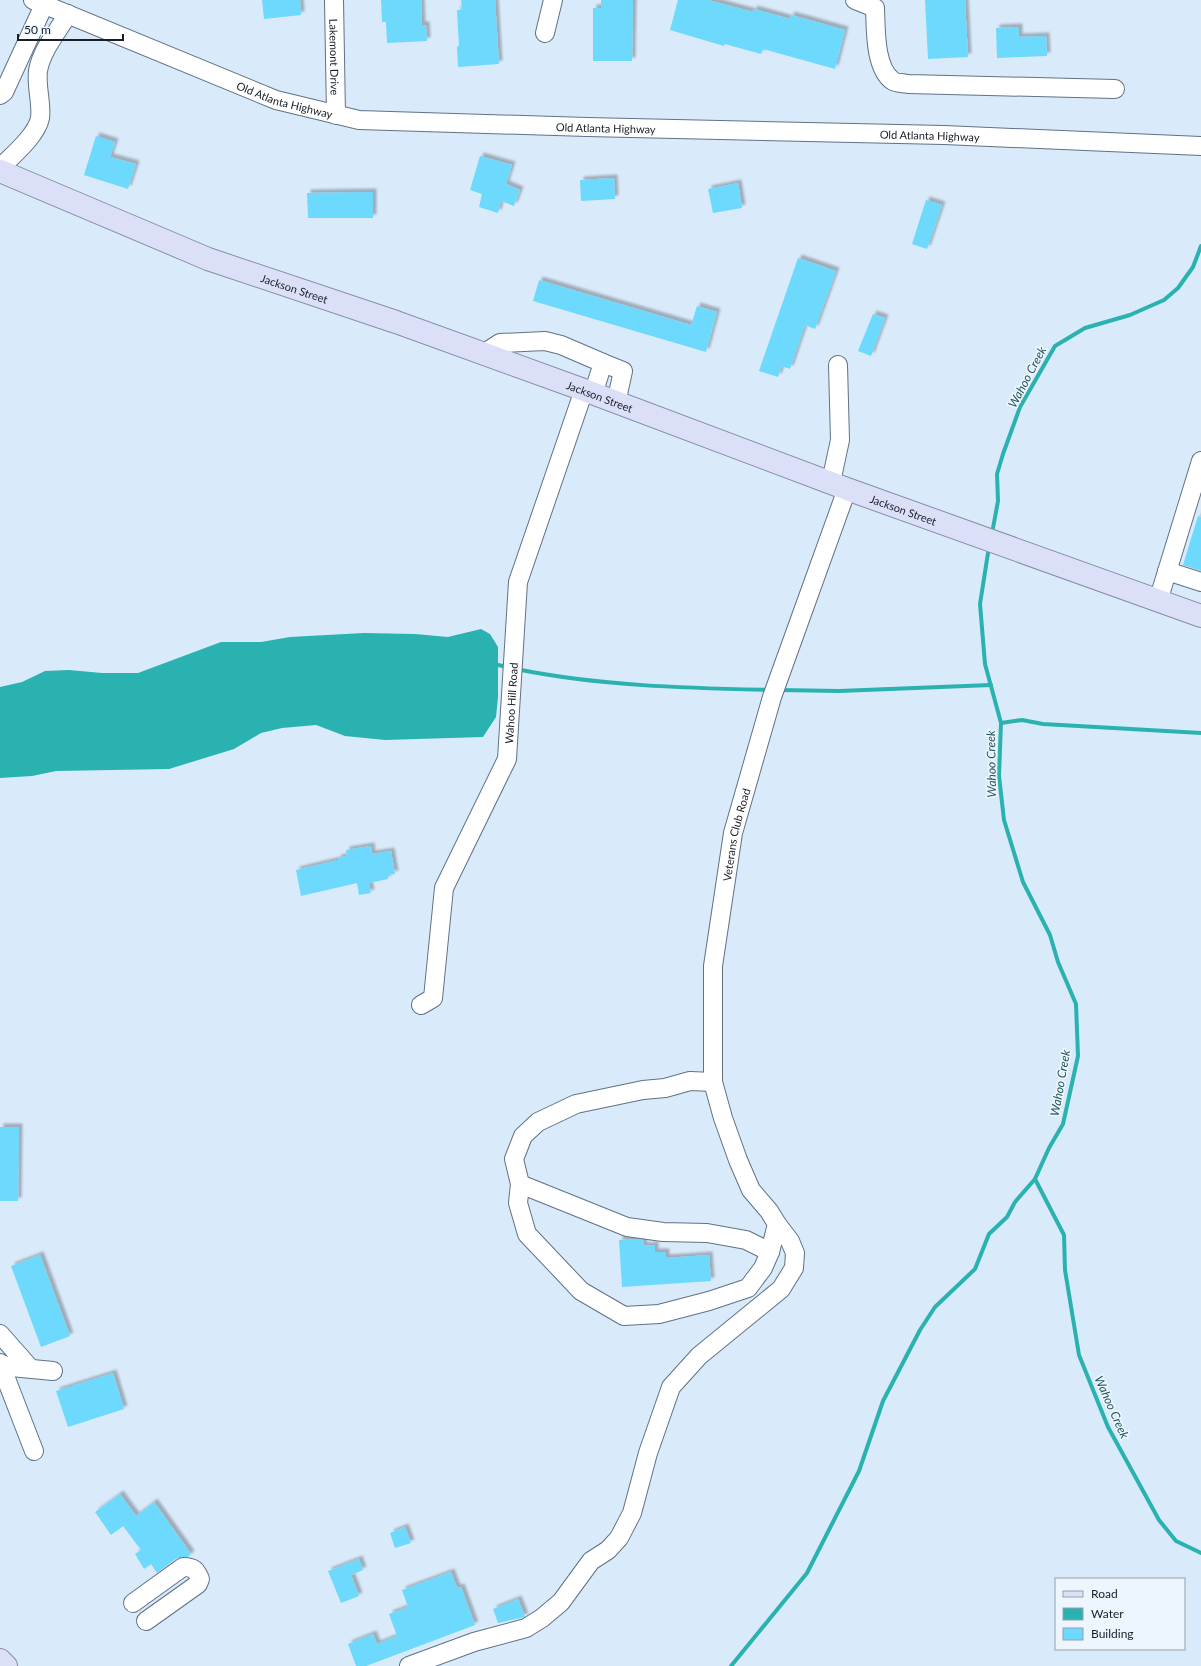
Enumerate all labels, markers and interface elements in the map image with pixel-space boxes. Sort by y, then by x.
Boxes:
scale bar [18,16,123,42]
street label: Lakemont Drive [328,19,342,96]
text: 50 m [24,22,51,37]
street label: Old Atlanta Highway [235,78,334,120]
street label: Old Atlanta Highway [556,120,656,135]
street label: Old Atlanta Highway [880,127,980,143]
street label: Jackson Street [259,271,330,305]
water label: Wahoo Creek [1005,344,1050,410]
street label: Jackson Street [565,378,635,414]
street label: Jackson Street [868,491,938,527]
street label: Wahoo Hill Road [501,662,519,744]
water label: Wahoo Creek [983,730,999,798]
street label: Veterans Club Road [719,787,752,882]
water label: Wahoo Creek [1047,1048,1073,1117]
water label: Wahoo Creek [1092,1373,1133,1441]
legend [1055,1578,1185,1650]
text: Road [1091,1586,1118,1601]
text: Water [1091,1606,1124,1621]
text: Building [1091,1626,1134,1641]

